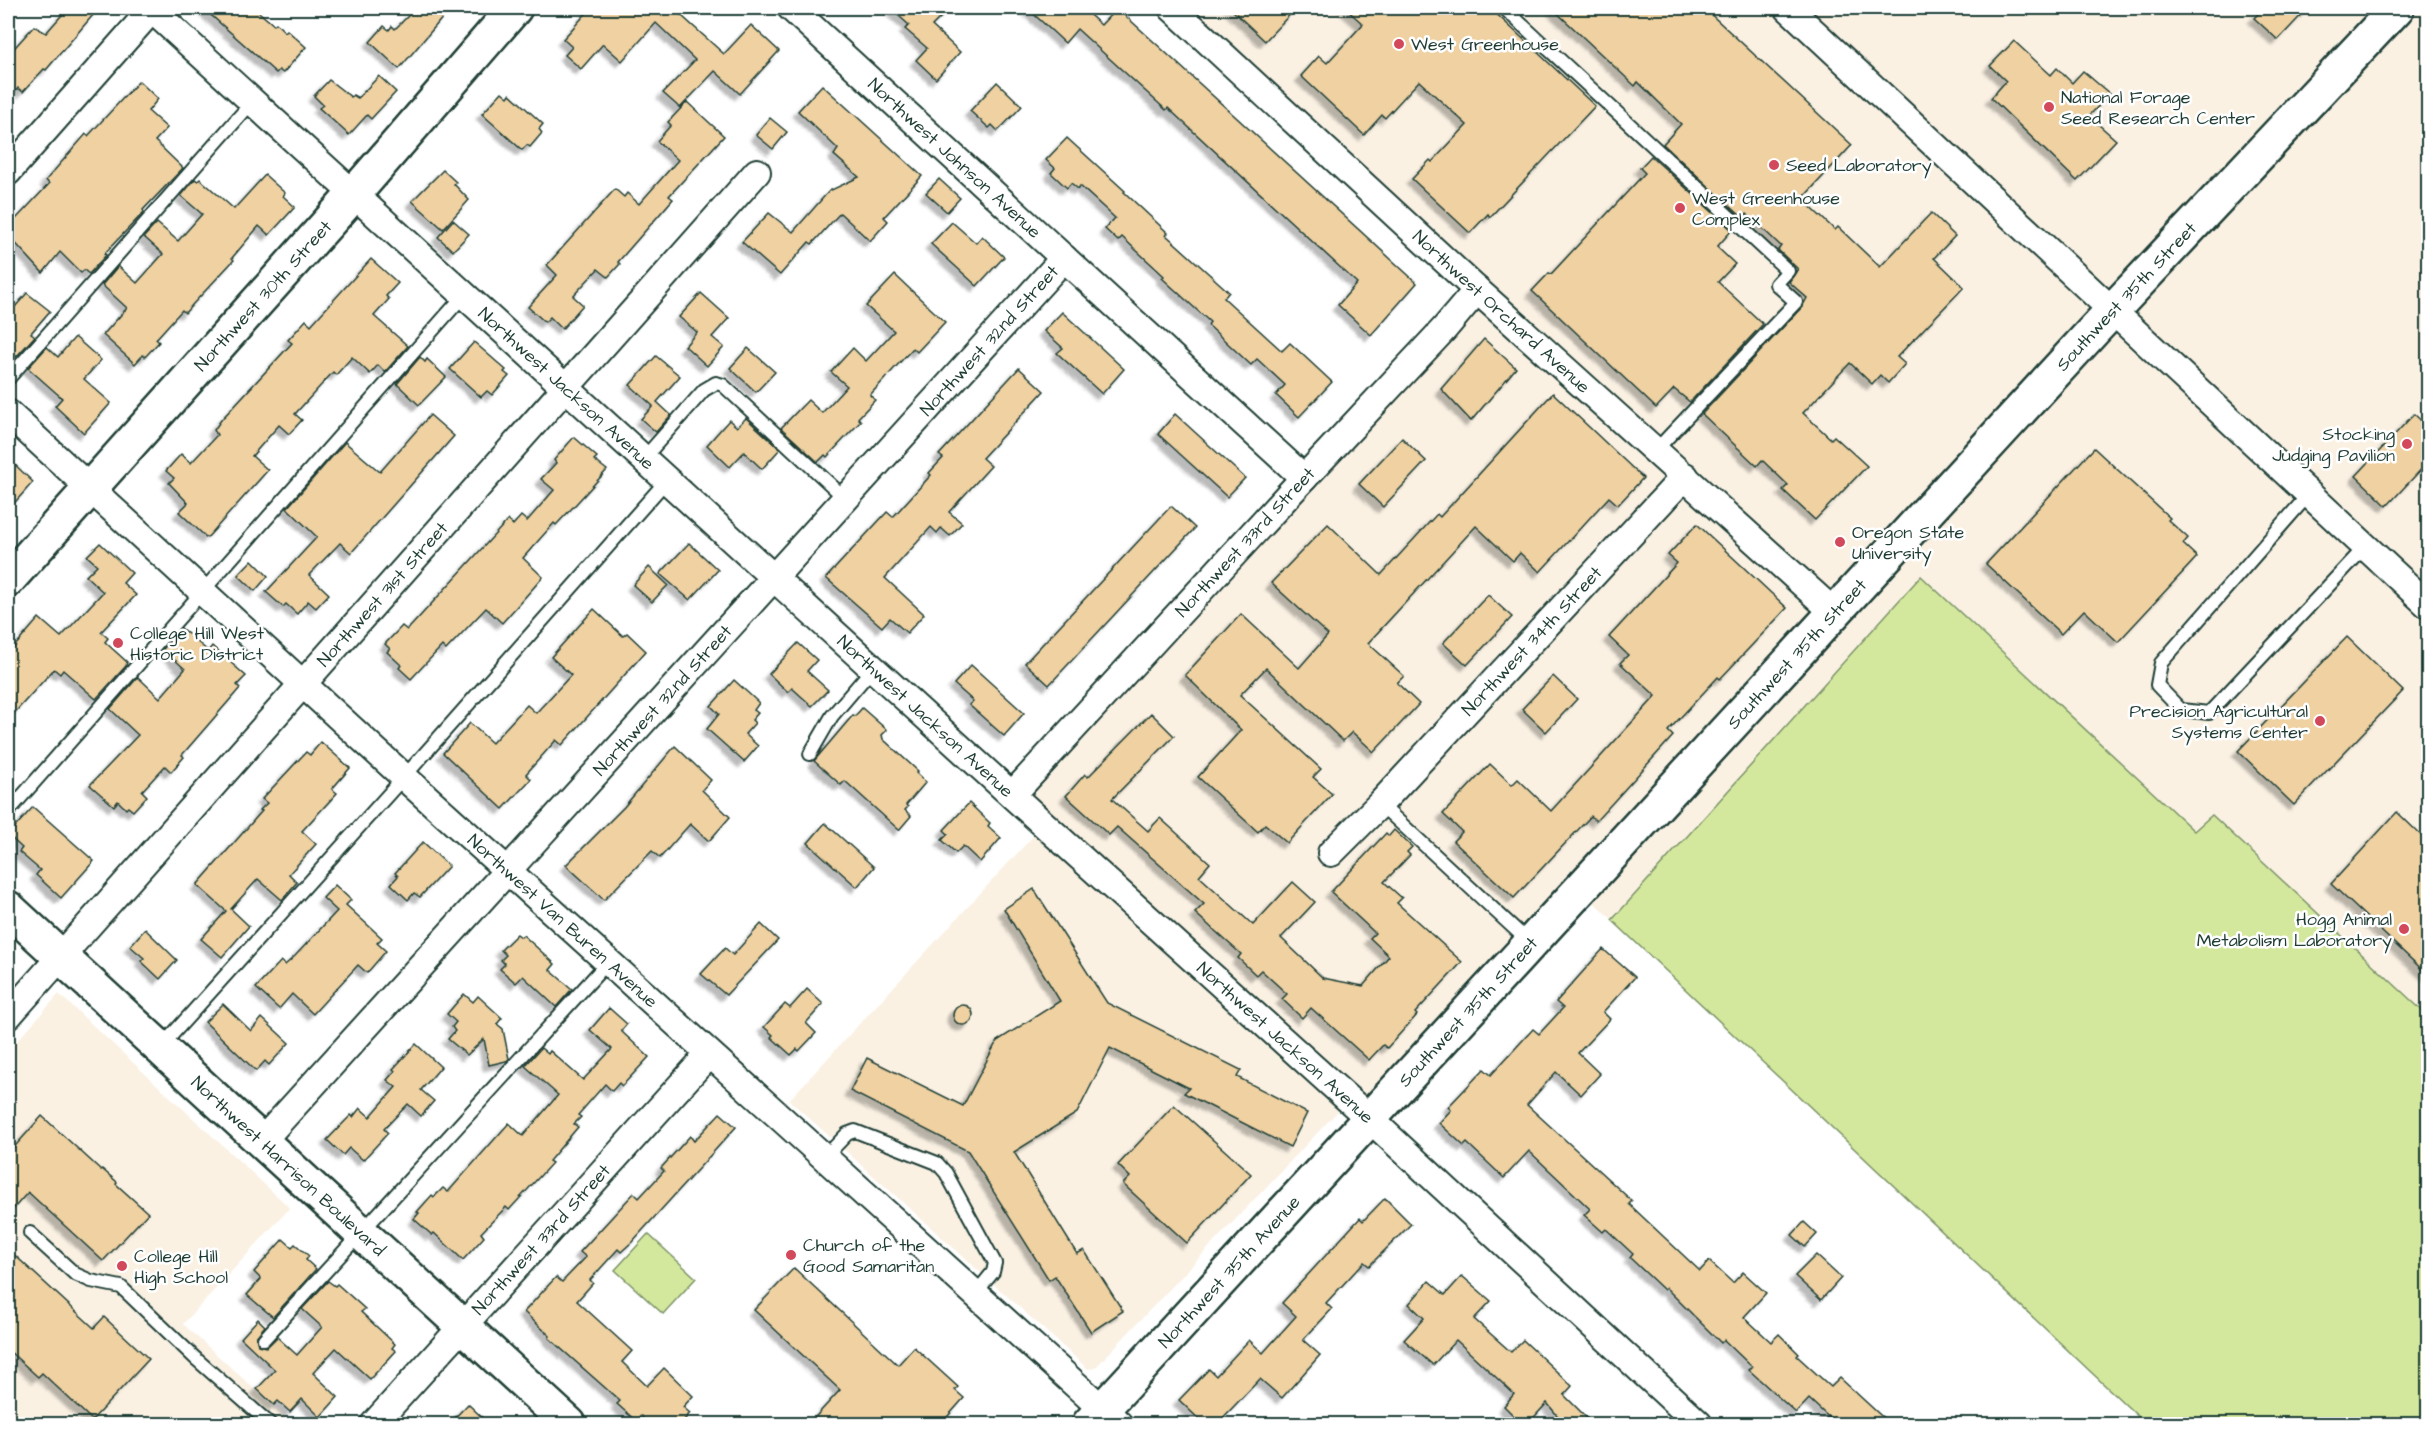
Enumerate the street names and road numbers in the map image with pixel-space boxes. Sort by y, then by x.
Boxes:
street label: Northwest Johnson Avenue [863,72,1047,244]
street label: Northwest 30th Street [189,214,338,376]
street label: Southwest 35th Street [2050,216,2203,376]
street label: Northwest Orchard Avenue [1407,224,1596,399]
street label: Northwest 32nd Street [914,259,1065,421]
street label: Northwest Jackson Avenue [473,301,660,475]
street label: Northwest 33rd Street [1170,461,1321,622]
street label: Northwest 31st Street [311,516,454,672]
street label: Northwest 34th Street [1456,560,1608,721]
street label: Southwest 35th Street [1721,573,1873,734]
street label: Northwest 32nd Street [587,619,738,781]
street label: Northwest Jackson Avenue [832,629,1019,803]
street label: Northwest Van Buren Avenue [462,828,663,1013]
street label: Southwest 35th Street [1392,931,1544,1092]
street label: Northwest Jackson Avenue [1191,956,1379,1129]
street label: Northwest Harrison Boulevard [186,1070,391,1262]
street label: Northwest 33rd Street [466,1158,617,1320]
street label: Northwest 35th Avenue [1152,1190,1306,1353]

